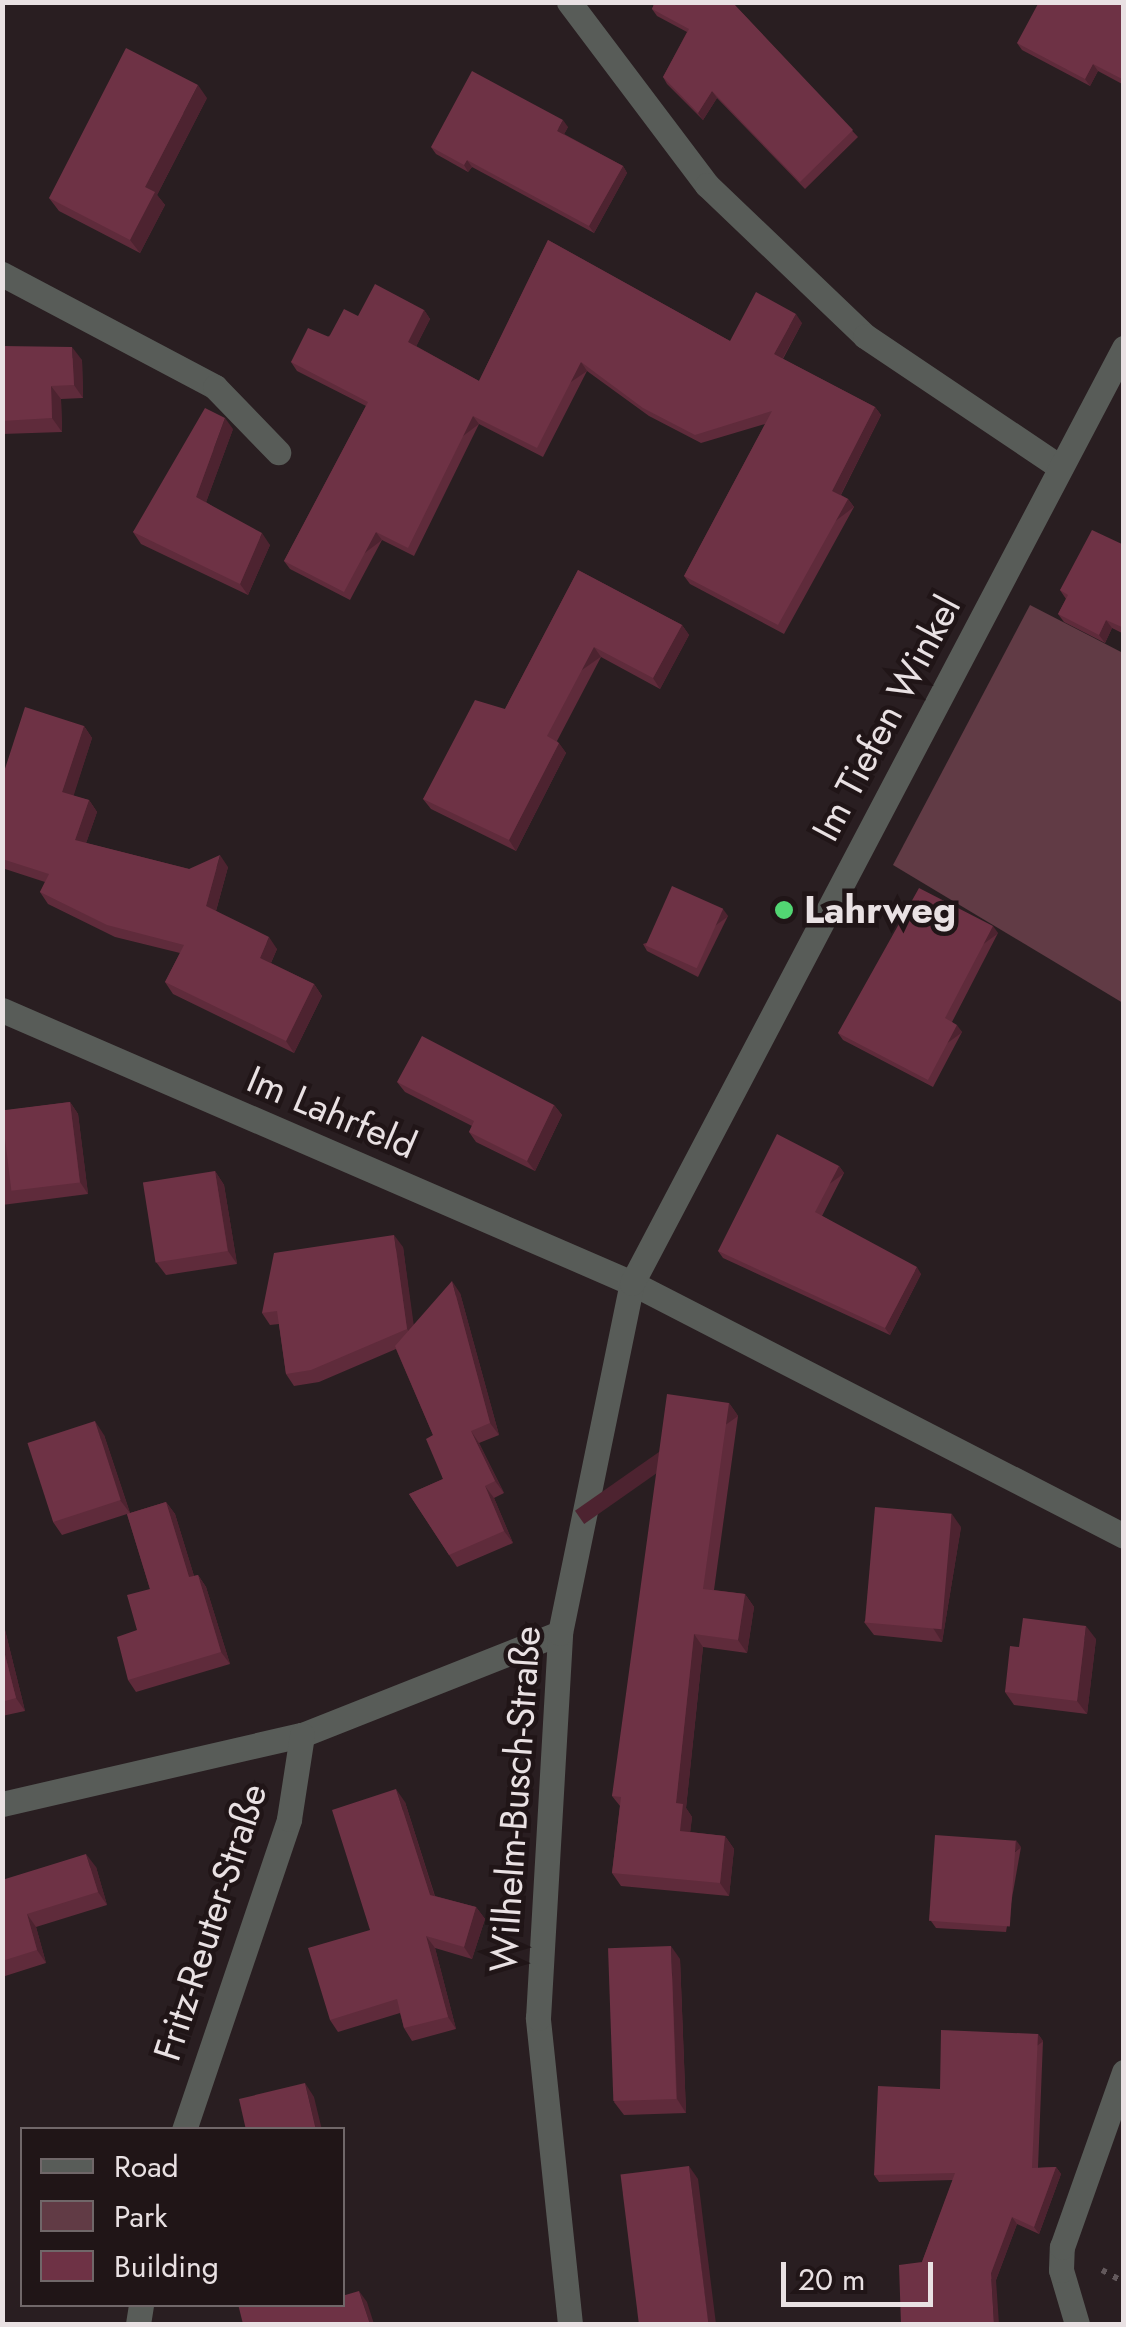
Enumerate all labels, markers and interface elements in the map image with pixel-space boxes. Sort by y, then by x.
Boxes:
street label: Im Tiefen Winkel [802,588,970,848]
place label: Lahrweg [804,887,956,933]
marker: Lahrweg [773,899,795,921]
street label: Im Lahrfeld [240,1056,424,1168]
street label: Wilhelm-Busch-Straße [480,1624,550,1974]
street label: Fritz-Reuter-Straße [144,1778,276,2066]
legend [20,2127,345,2307]
text: Road [114,2145,179,2188]
text: Park [114,2195,167,2238]
scale bar [786,2242,938,2304]
text: Building [114,2245,219,2288]
text: 20 m [798,2258,865,2301]

